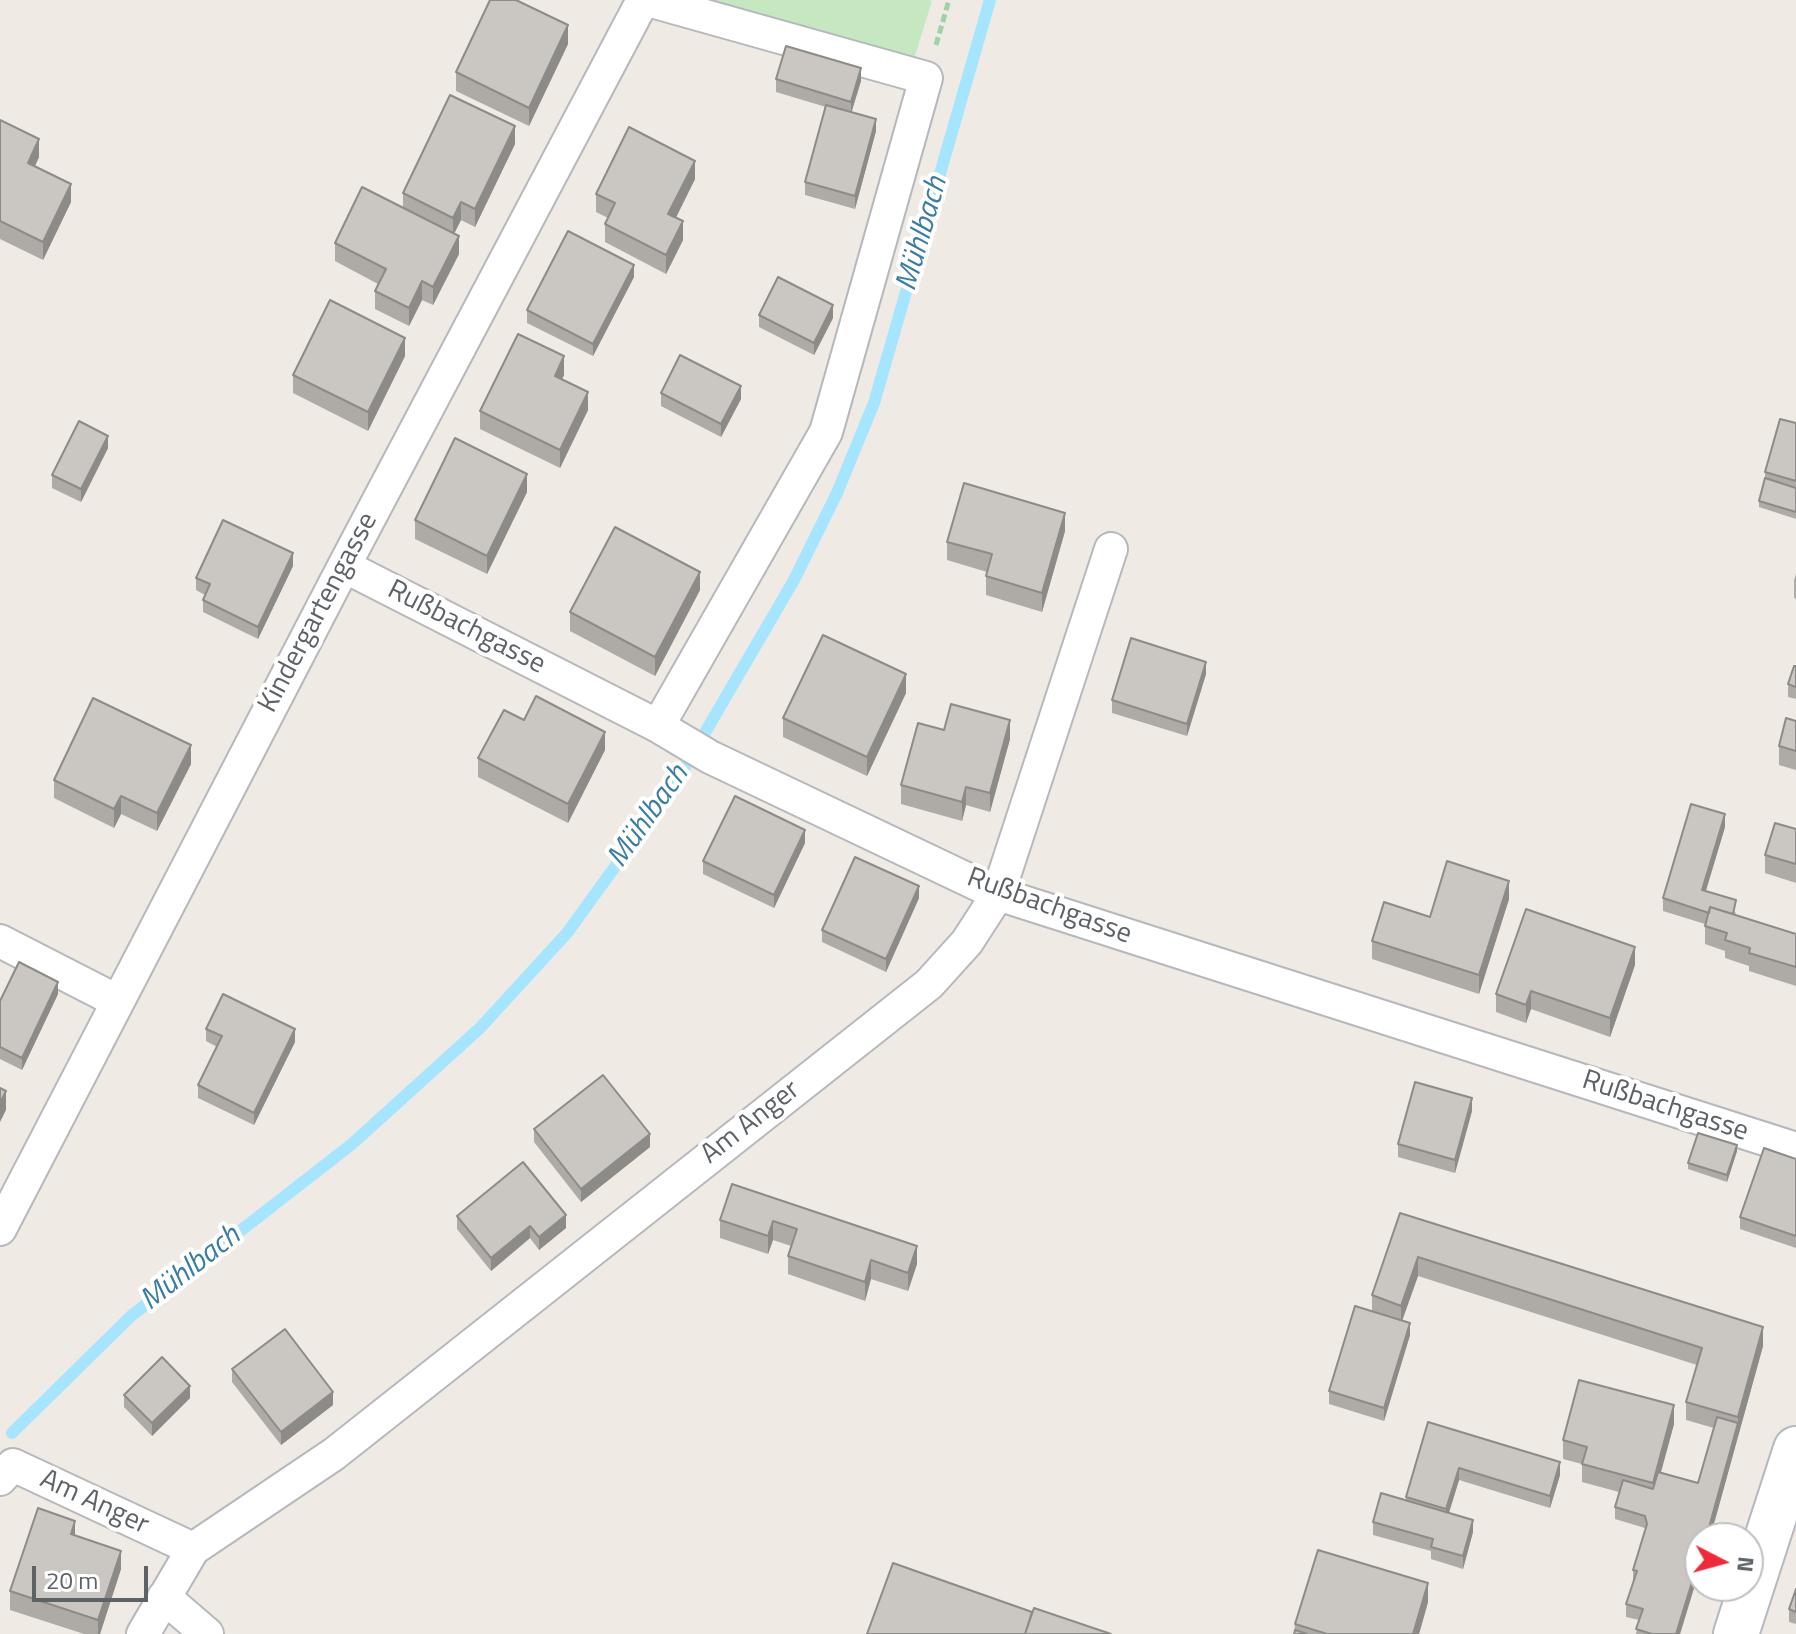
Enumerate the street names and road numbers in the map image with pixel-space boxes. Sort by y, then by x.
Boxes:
street label: Kindergartengasse [252,507,386,719]
street label: Rußbachgasse [381,574,551,682]
street label: Rußbachgasse [962,862,1136,952]
street label: Rußbachgasse [1578,1064,1752,1150]
street label: Am Anger [695,1074,807,1172]
street label: Am Anger [34,1463,154,1543]

